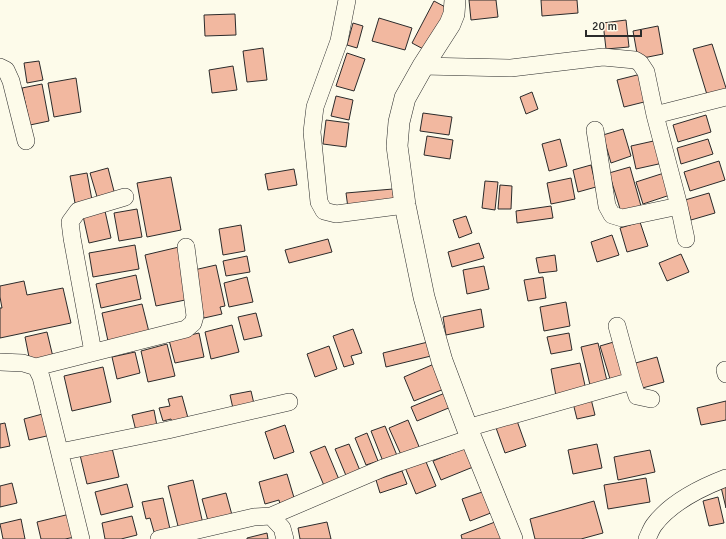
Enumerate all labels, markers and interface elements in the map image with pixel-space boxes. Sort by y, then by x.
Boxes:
scale bar [586,12,641,38]
text: 20 m [592,19,617,34]

